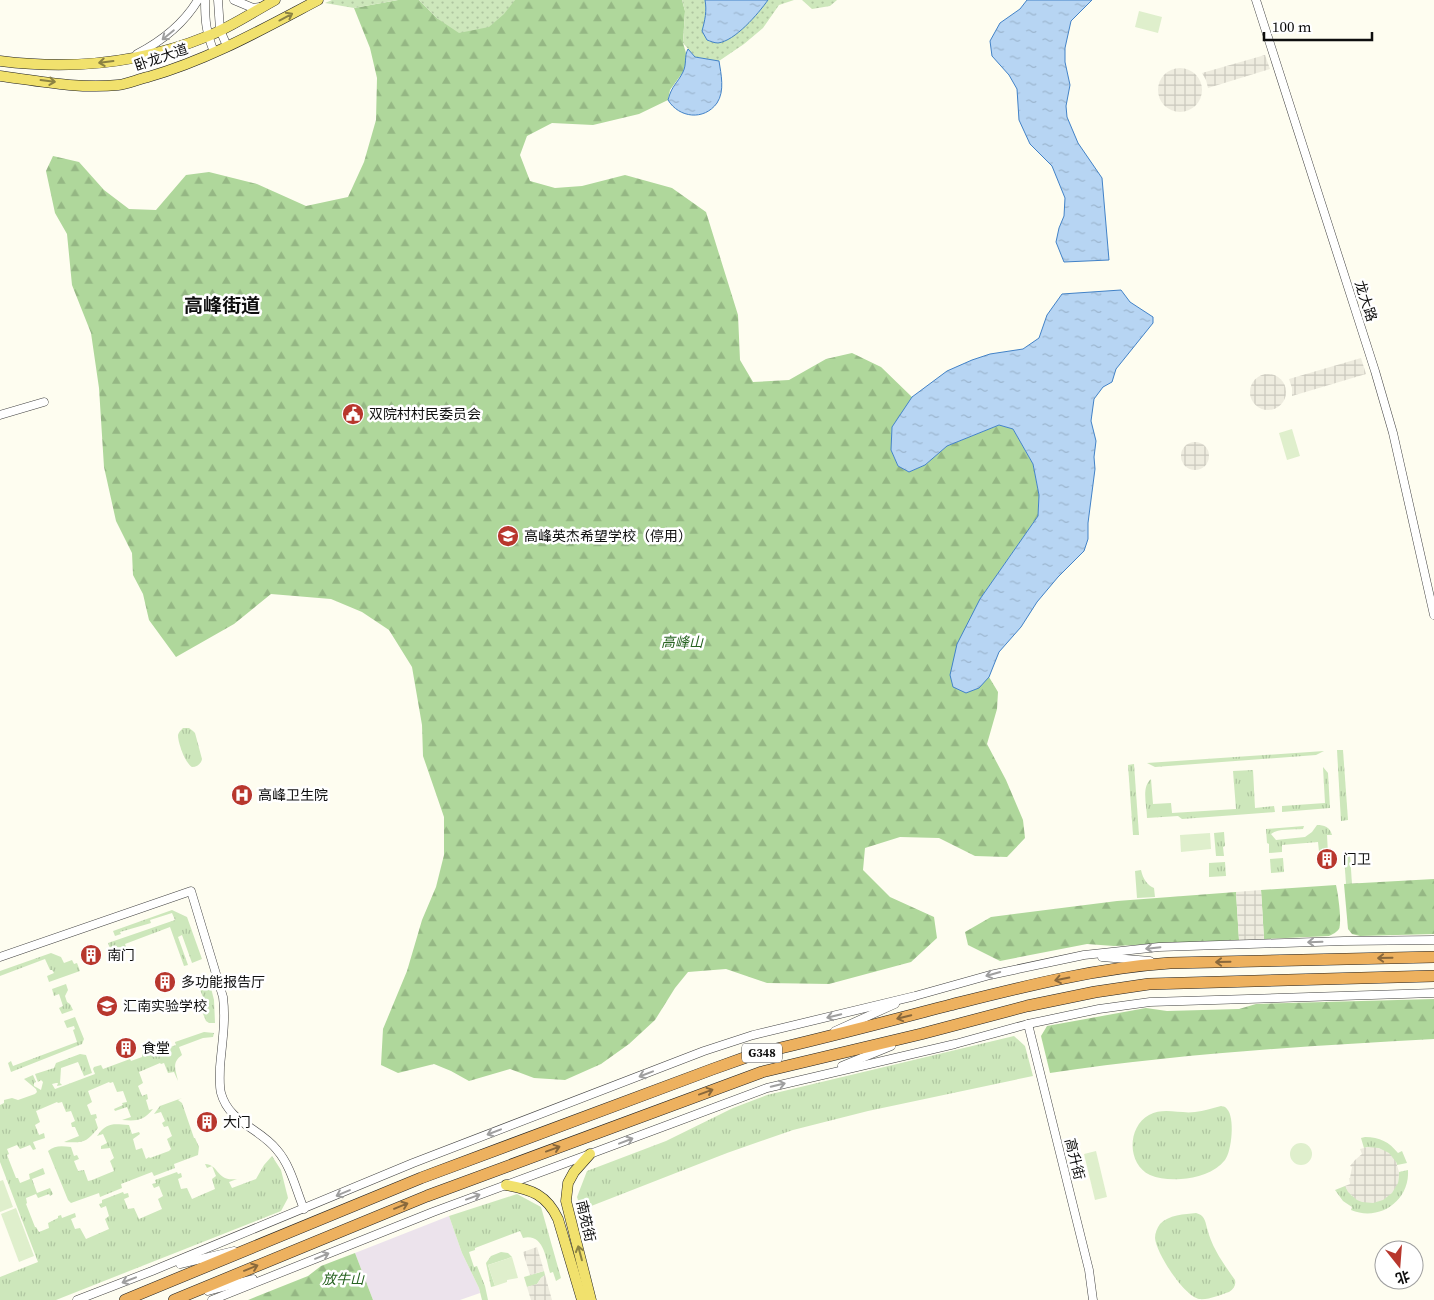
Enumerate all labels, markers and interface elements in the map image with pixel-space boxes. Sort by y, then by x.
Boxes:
scale bar [1264,10,1372,42]
one-way arrow [278,12,293,21]
text: 100 m [1272,16,1312,37]
one-way arrow [161,30,174,41]
street label: 卧龙大道 [131,38,191,76]
one-way arrow [98,57,114,67]
one-way arrow [40,76,56,86]
street label: 龙大路 [1350,278,1382,324]
district label: 高峰街道 [184,292,260,318]
public building icon: 双院村村民委员会 [341,402,365,426]
place label: 双院村村民委员会 [369,404,481,424]
school or university icon: 高峰英杰希望学校（停用） [496,524,520,548]
place label: 高峰英杰希望学校（停用） [524,526,692,546]
park label: 高峰山 [661,632,704,652]
hospital icon: 高峰卫生院 [230,783,254,807]
place label: 高峰卫生院 [258,785,328,805]
building icon: 门卫 [1315,847,1339,871]
place label: 门卫 [1343,849,1371,869]
one-way arrow [1308,937,1324,947]
building icon: 南门 [79,943,103,967]
one-way arrow [1145,943,1161,952]
place label: 南门 [107,945,135,965]
one-way arrow [1378,953,1394,963]
one-way arrow [1215,957,1231,966]
building icon: 多功能报告厅 [153,970,177,994]
one-way arrow [985,970,1001,980]
place label: 多功能报告厅 [181,972,265,992]
one-way arrow [1054,974,1070,984]
school or university icon: 汇南实验学校 [95,994,119,1018]
place label: 汇南实验学校 [123,996,207,1016]
one-way arrow [827,1011,843,1021]
one-way arrow [896,1013,912,1022]
building icon: 食堂 [114,1036,138,1060]
place label: 食堂 [142,1038,170,1058]
road number: G348 [742,1044,782,1062]
one-way arrow [638,1070,654,1079]
one-way arrow [770,1080,786,1089]
one-way arrow [697,1087,713,1096]
building icon: 大门 [195,1110,219,1134]
place label: 大门 [223,1112,251,1132]
one-way arrow [487,1128,502,1137]
one-way arrow [618,1136,633,1145]
street label: 高升街 [1060,1136,1090,1182]
one-way arrow [545,1143,560,1153]
one-way arrow [336,1188,351,1198]
one-way arrow [465,1192,481,1201]
street label: 南苑街 [572,1198,600,1244]
one-way arrow [393,1201,408,1210]
north arrow [1374,1240,1424,1290]
one-way arrow [574,1245,584,1261]
one-way arrow [314,1250,329,1260]
one-way arrow [243,1263,258,1272]
text: 北 [1393,1266,1412,1289]
park label: 放牛山 [322,1269,365,1289]
one-way arrow [122,1276,137,1285]

